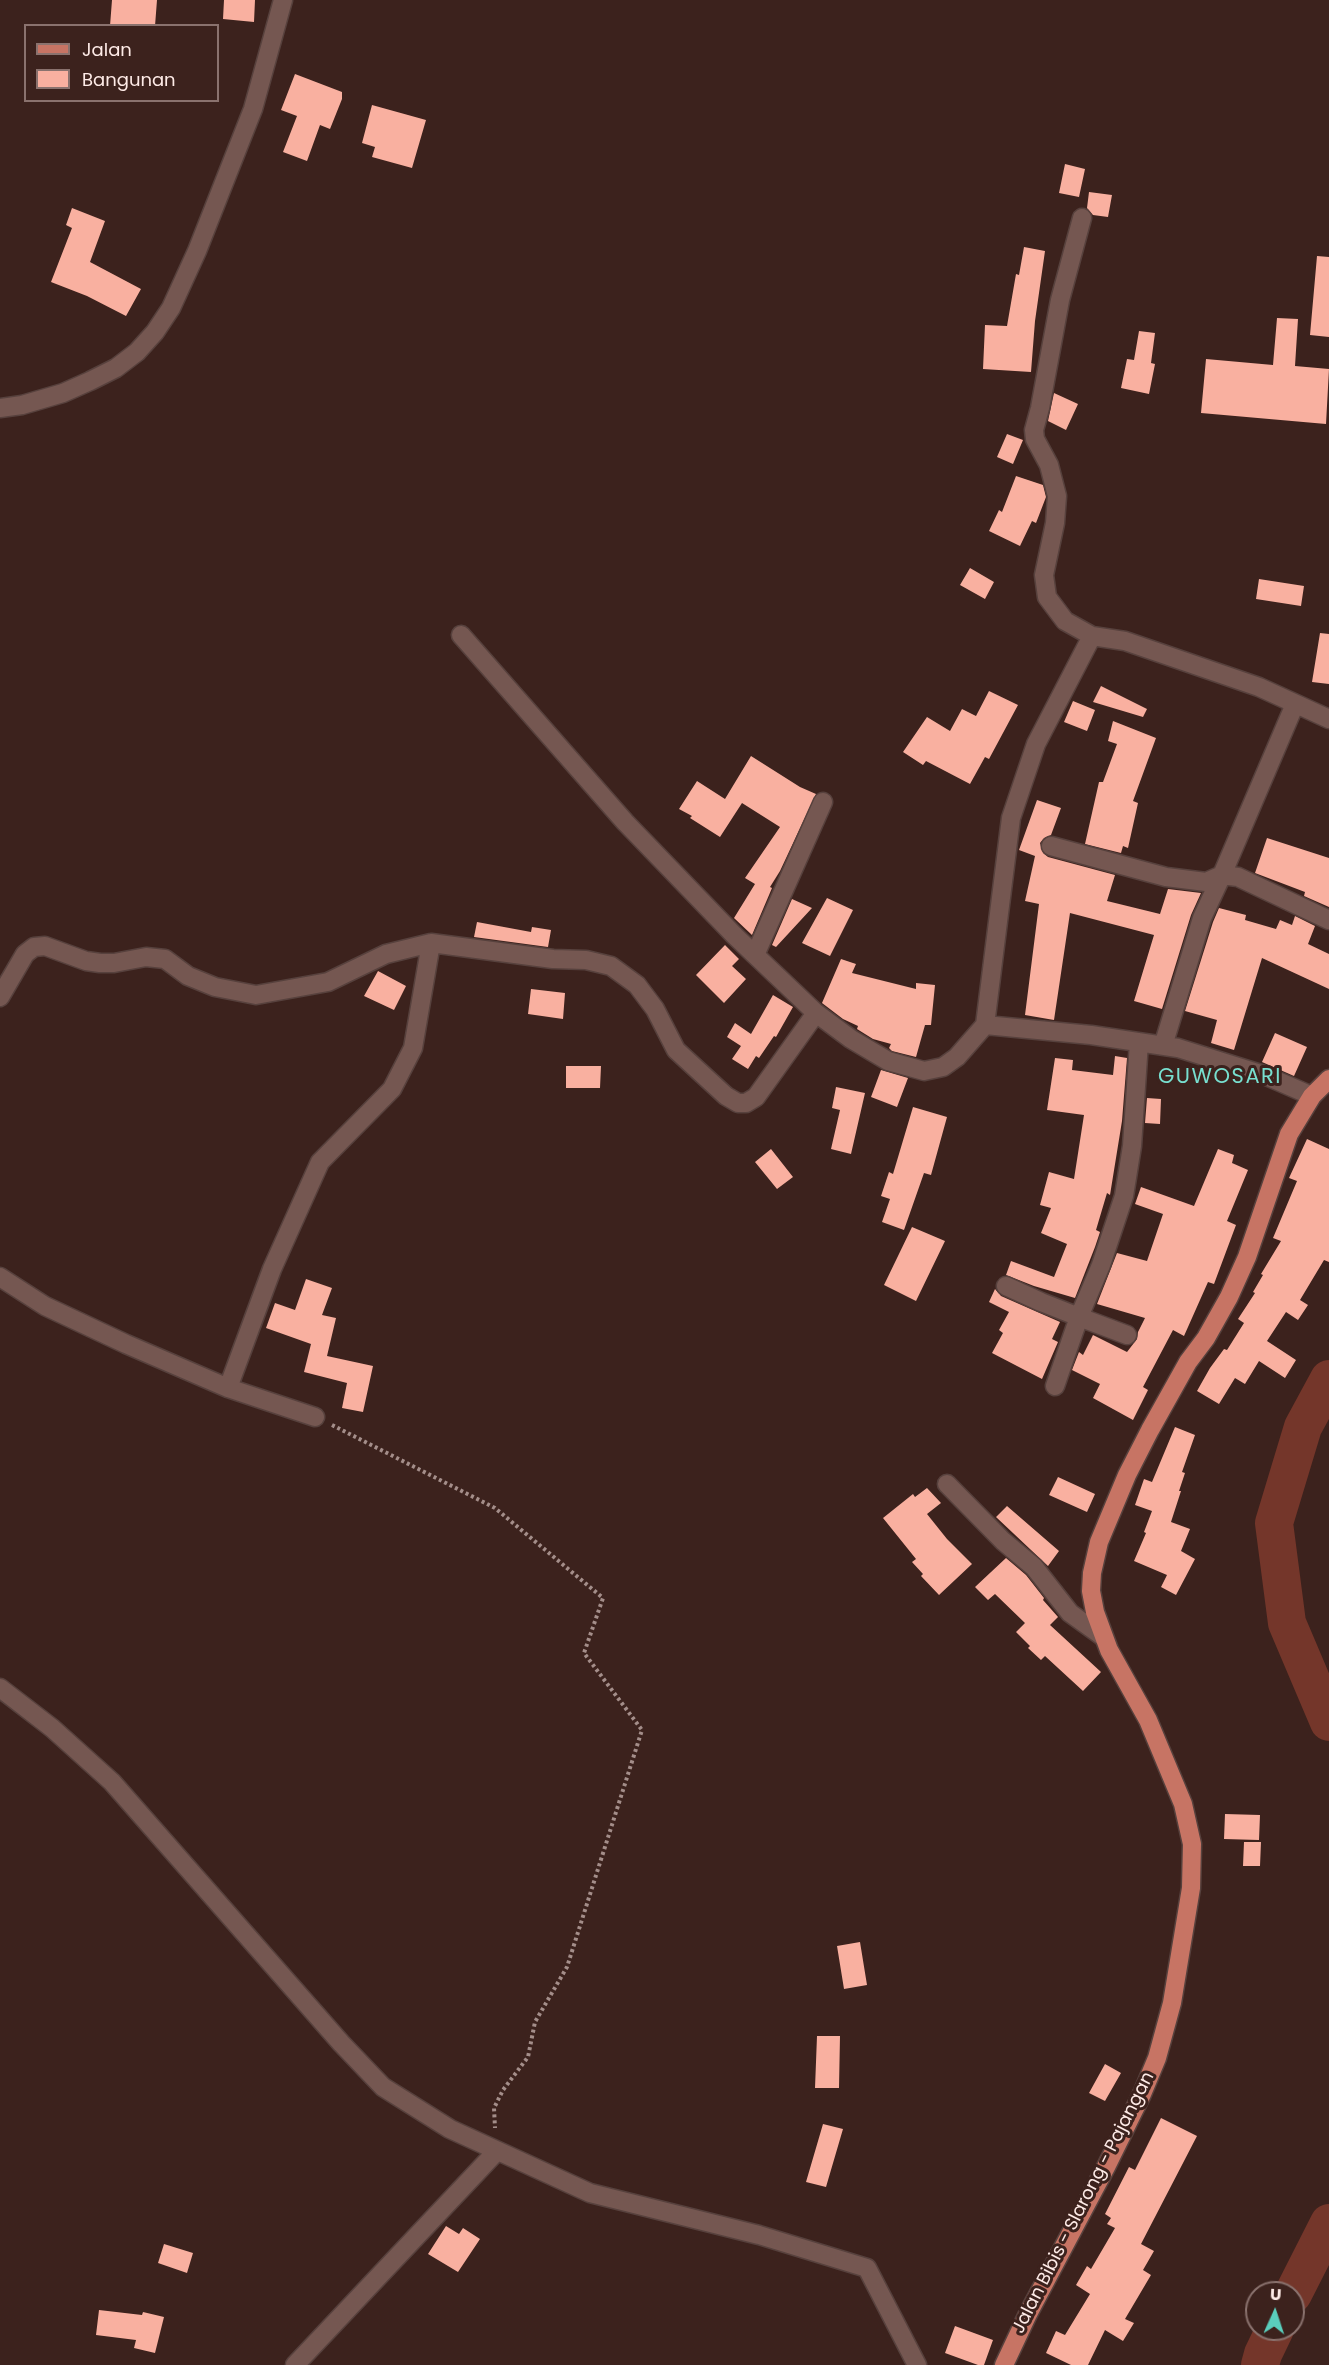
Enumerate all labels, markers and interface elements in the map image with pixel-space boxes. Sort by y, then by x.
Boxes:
legend [24,24,219,102]
text: Jalan [82,37,132,62]
text: Bangunan [82,67,176,92]
district label: GUWOSARI [1158,1065,1282,1091]
street label: Jalan Bibis - Slarong - Pajangan [1008,2069,1160,2337]
north arrow [1245,2281,1305,2341]
text: U [1270,2283,1282,2306]

